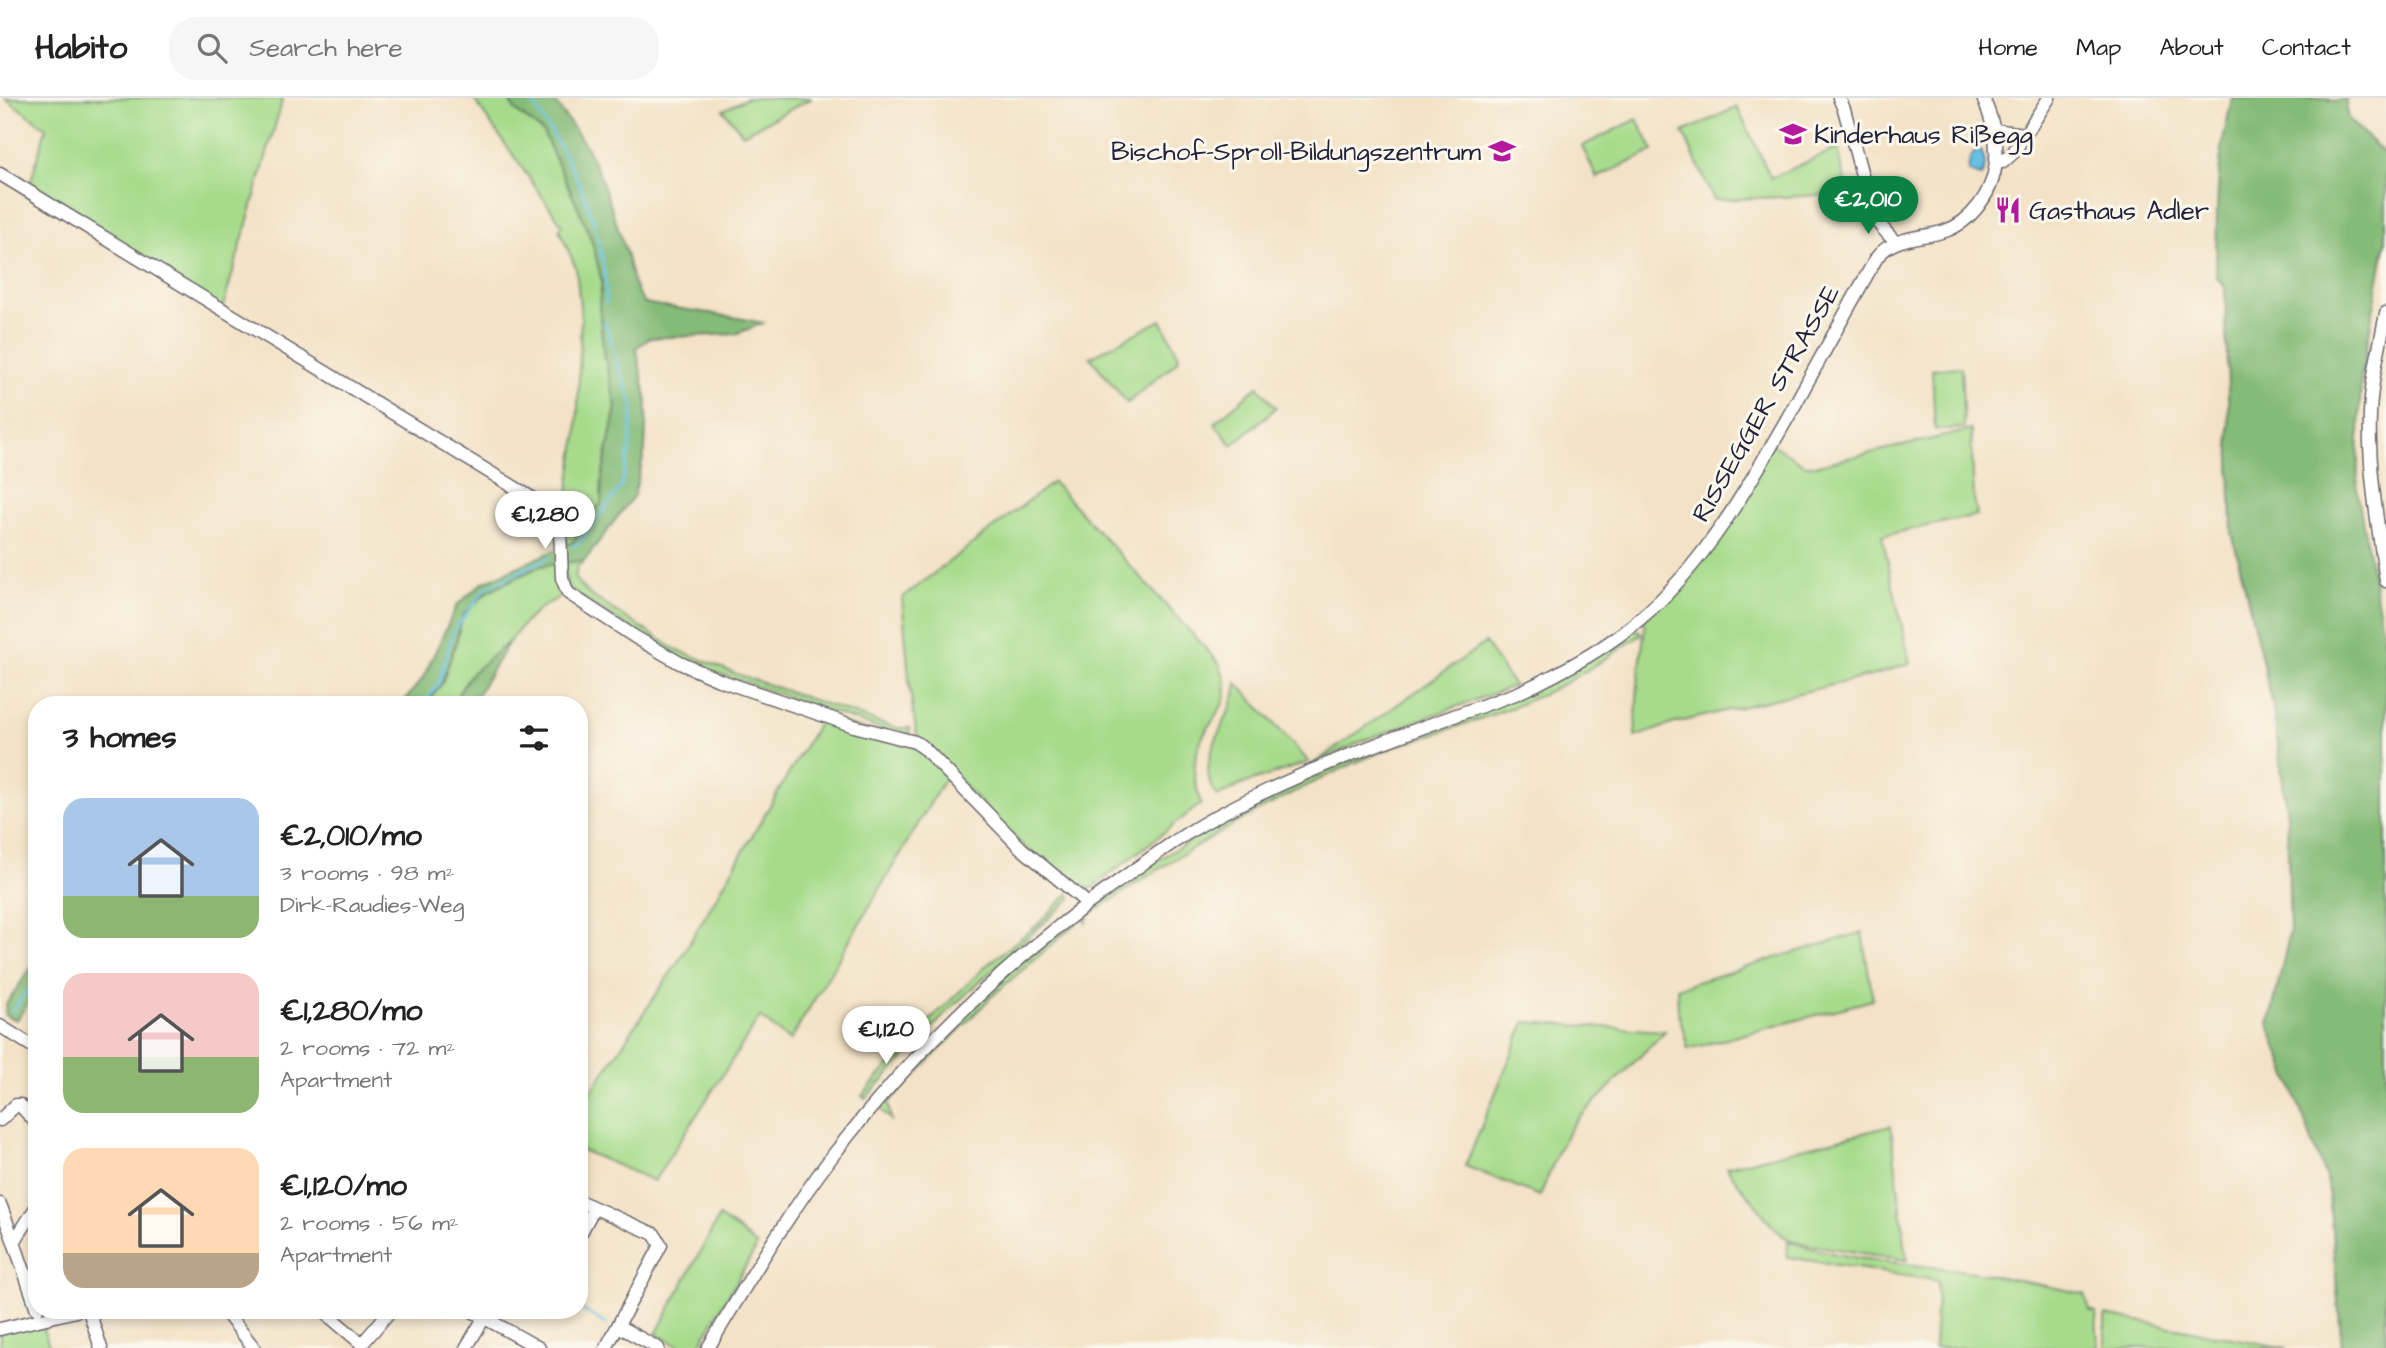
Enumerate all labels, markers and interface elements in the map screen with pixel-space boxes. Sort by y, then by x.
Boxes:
search box [169,17,659,80]
text: Habito [35,25,127,71]
icon: search [193,29,231,67]
text: Search here [249,30,403,66]
text: Home [1978,31,2038,65]
text: Map [2076,31,2121,65]
text: About [2159,31,2224,65]
text: Contact [2262,31,2351,65]
place label: Kinderhaus Rißegg [1814,117,2033,155]
school or university icon: Kinderhaus Rißegg [1778,119,1808,149]
place label: Bischof-Sproll-Bildungszentrum [1111,134,1482,172]
school or university icon: Bischof-Sproll-Bildungszentrum [1487,136,1517,166]
pin: €2,010 [1811,176,1925,236]
text: €2,010 [1834,183,1902,215]
place label: Gasthaus Adler [2029,193,2209,229]
restaurant icon: Gasthaus Adler [1993,195,2023,225]
street label: RISSEGGER STRASSE [1683,278,1849,529]
pin: €1,280 [488,491,602,551]
text: €1,280 [511,498,579,530]
text: 3 homes [63,717,177,759]
icon: filters [515,719,553,757]
text: €2,010/mo [280,815,422,857]
icon: home [119,826,203,910]
text: 3 rooms · 98 m² [280,857,454,889]
text: Dirk-Raudies-Weg [280,889,464,921]
text: €1,280/mo [280,990,422,1032]
icon: home [119,1001,203,1085]
pin: €1,120 [829,1006,943,1066]
text: €1,120 [858,1013,914,1045]
text: 2 rooms · 72 m² [280,1032,455,1064]
text: Apartment [280,1064,392,1096]
text: €1,120/mo [280,1165,407,1207]
icon: home [119,1176,203,1260]
text: 2 rooms · 56 m² [280,1207,458,1239]
text: Apartment [280,1239,392,1271]

